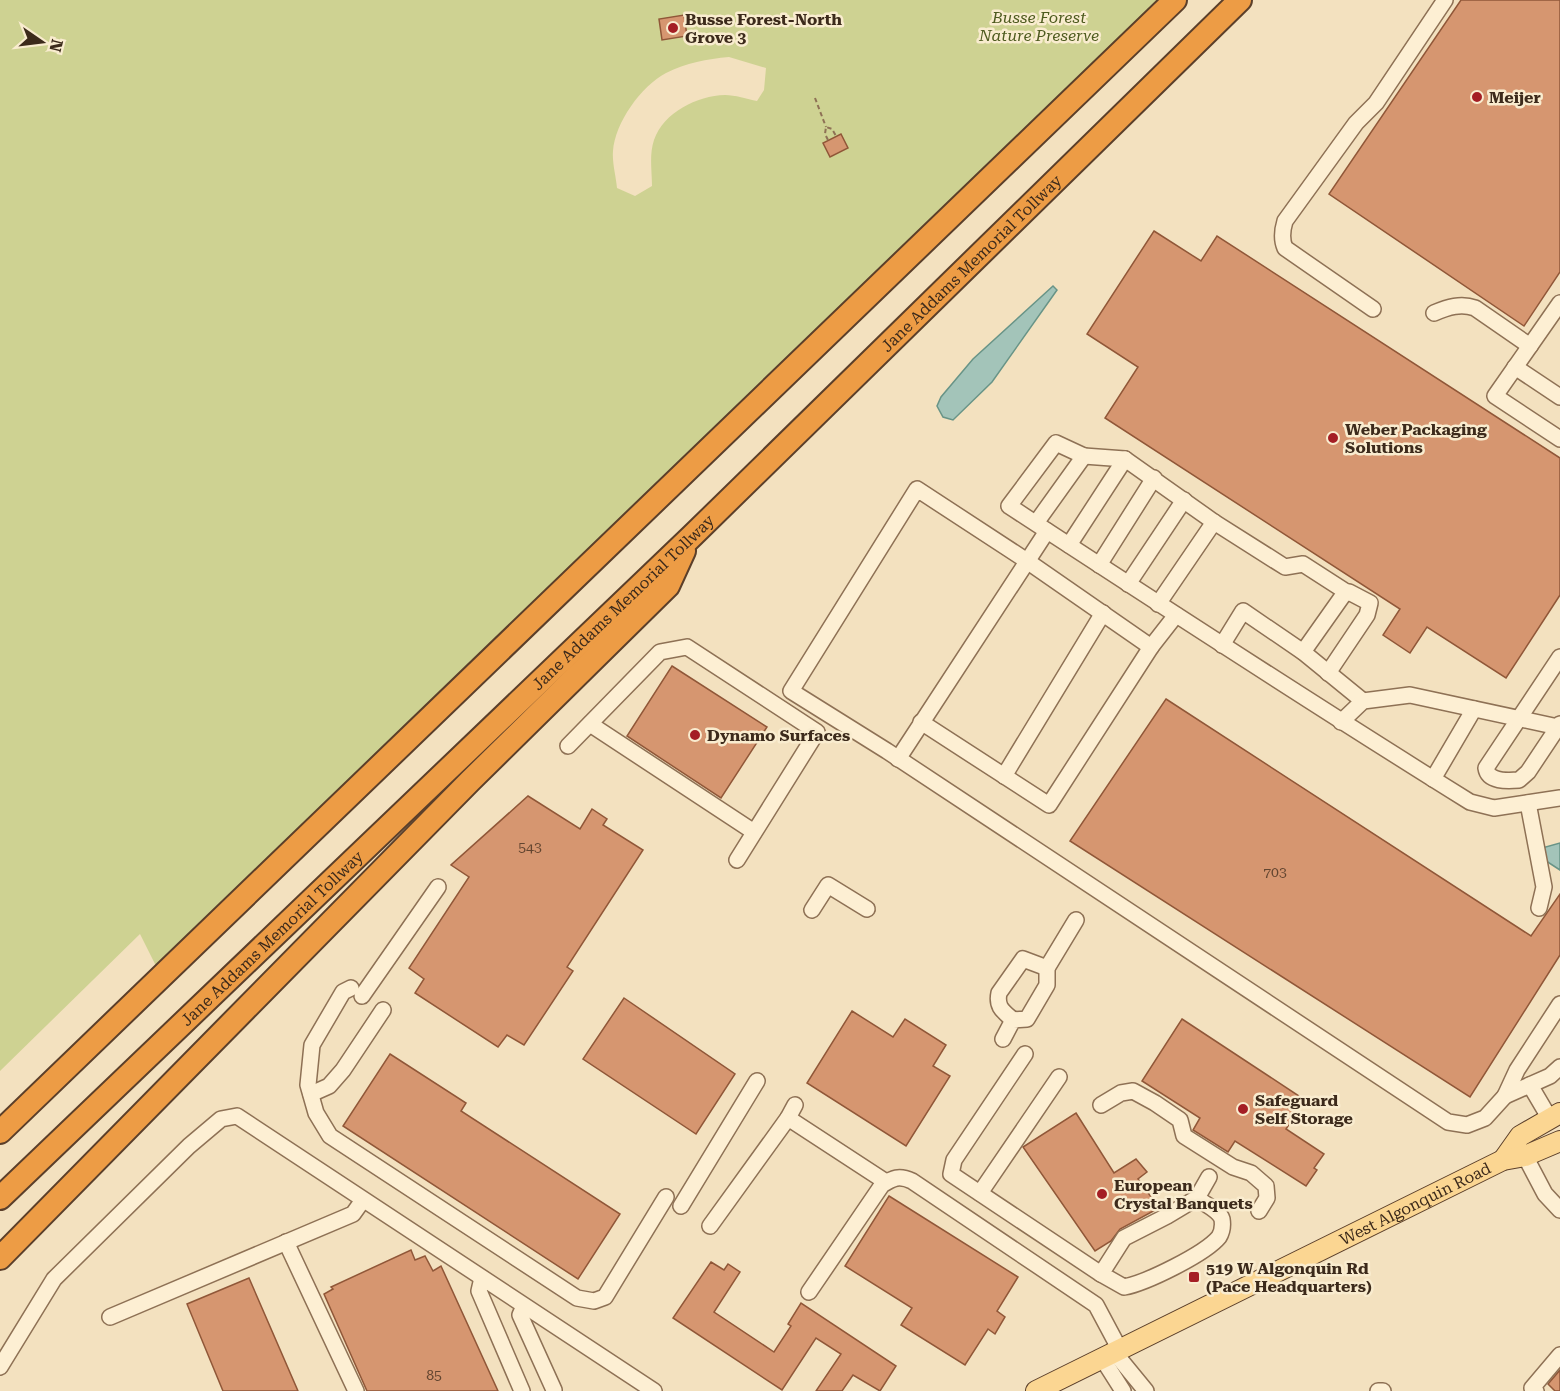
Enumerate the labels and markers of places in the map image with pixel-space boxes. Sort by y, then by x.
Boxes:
place label: Busse Forest-North Grove 3 [685,10,842,47]
marker: Busse Forest-North Grove 3 [666,21,680,35]
place label: Meijer [1489,88,1541,107]
marker: Meijer [1470,90,1484,104]
place label: Weber Packaging Solutions [1345,420,1487,457]
marker: Weber Packaging Solutions [1326,431,1340,445]
place label: Dynamo Surfaces [707,726,850,745]
marker: Dynamo Surfaces [688,728,702,742]
place label: Safeguard Self Storage [1255,1091,1353,1128]
marker: Safeguard Self Storage [1236,1102,1250,1116]
place label: European Crystal Banquets [1114,1176,1253,1213]
marker: European Crystal Banquets [1095,1187,1109,1201]
place label: 519 W Algonquin Rd (Pace Headquarters) [1206,1259,1372,1296]
marker: 519 W Algonquin Rd (Pace Headquarters) [1187,1270,1201,1284]

